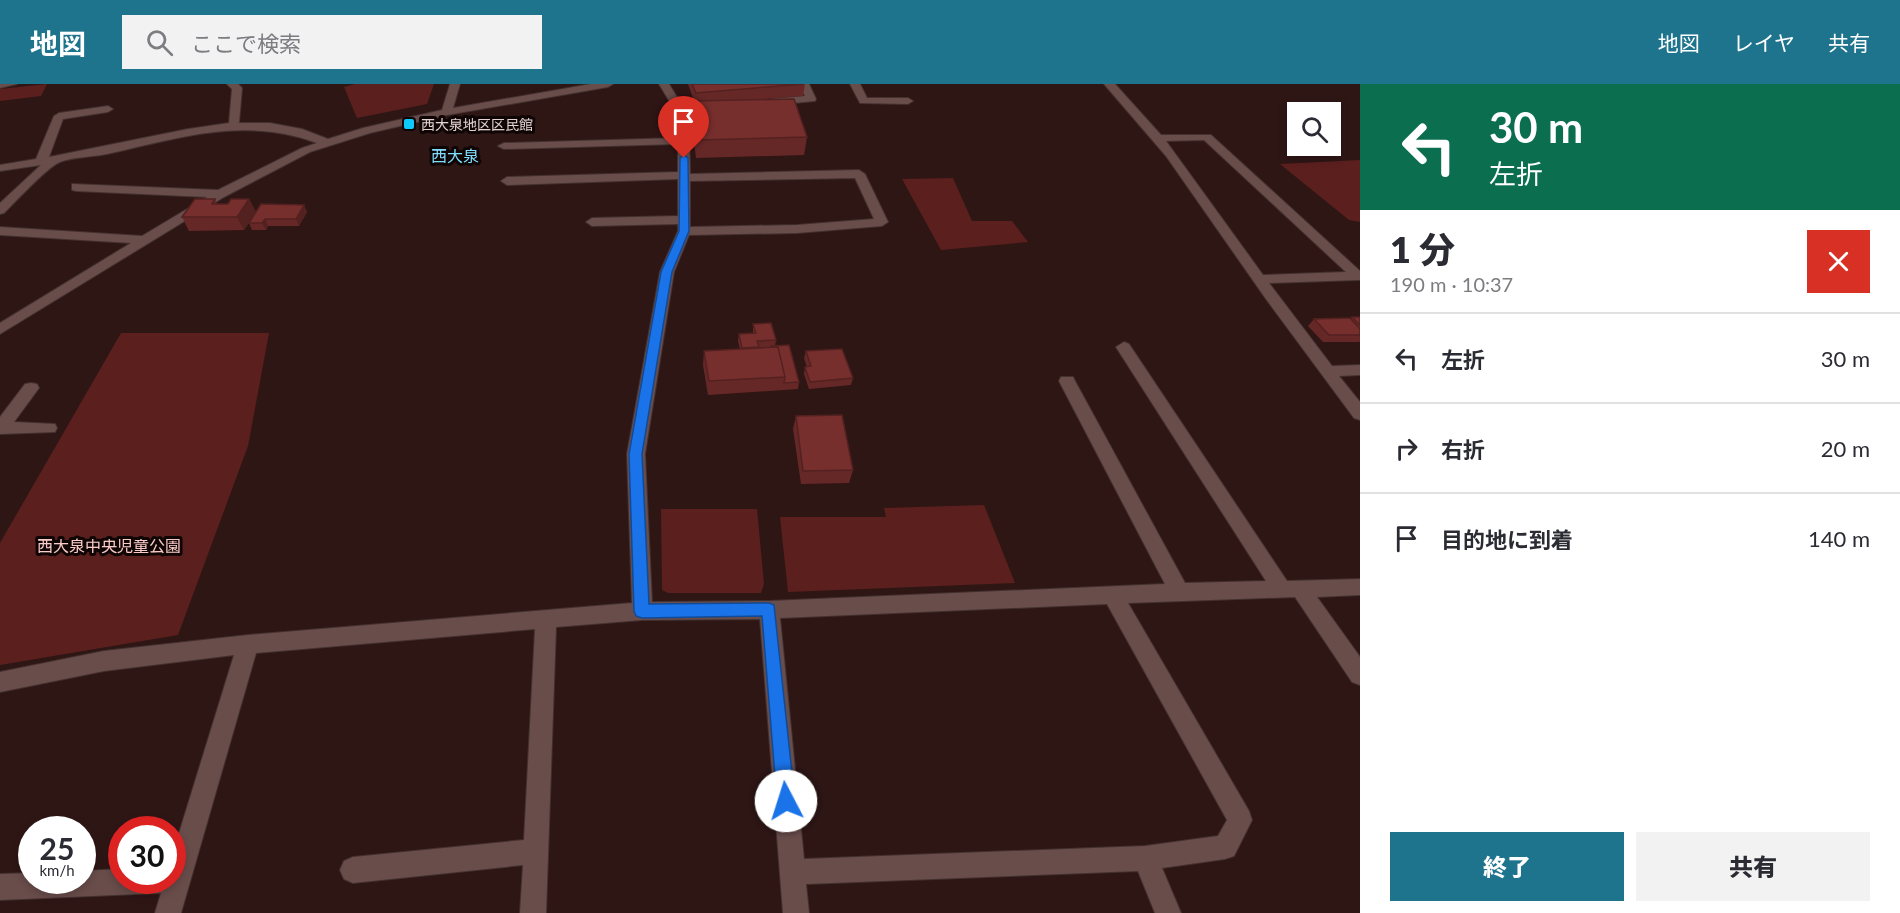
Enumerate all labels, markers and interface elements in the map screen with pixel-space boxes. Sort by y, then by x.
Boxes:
search box [122,15,542,69]
text: 地図 [30,26,86,60]
icon: search [143,26,176,59]
text: ここで検索 [191,30,301,57]
text: 地図 [1658,30,1700,55]
text: レイヤ [1733,30,1795,55]
text: 共有 [1828,30,1870,55]
pin [658,96,709,158]
map controls [1287,102,1341,156]
button: search [1287,102,1341,156]
text: 30 m [1489,102,1583,152]
icon: arrive [667,105,700,138]
icon: left [1390,108,1468,186]
place label: 西大泉地区区民館 [421,116,533,133]
marker: 西大泉地区区民館 [402,117,416,131]
district label: 西大泉 [431,146,479,165]
text: 左折 [1489,157,1543,190]
text: 1 分 [1390,227,1455,271]
button: close [1807,230,1870,293]
text: 190 m · 10:37 [1390,272,1513,296]
icon: left [1390,342,1423,375]
text: 30 m [1821,345,1870,372]
text: 左折 [1441,346,1485,373]
icon: right [1390,432,1423,465]
text: 20 m [1821,435,1870,462]
text: 右折 [1441,436,1485,463]
icon: arrive [1390,522,1423,555]
text: 140 m [1808,525,1870,552]
text: 目的地に到着 [1441,526,1573,553]
park label: 西大泉中央児童公園 [37,536,181,555]
position arrow [754,769,818,833]
speed limit sign: 30 [108,816,186,894]
text: 25 [40,830,74,866]
button: 終了 [1390,832,1624,901]
button: 共有 [1636,832,1870,901]
text: km/h [39,861,75,879]

